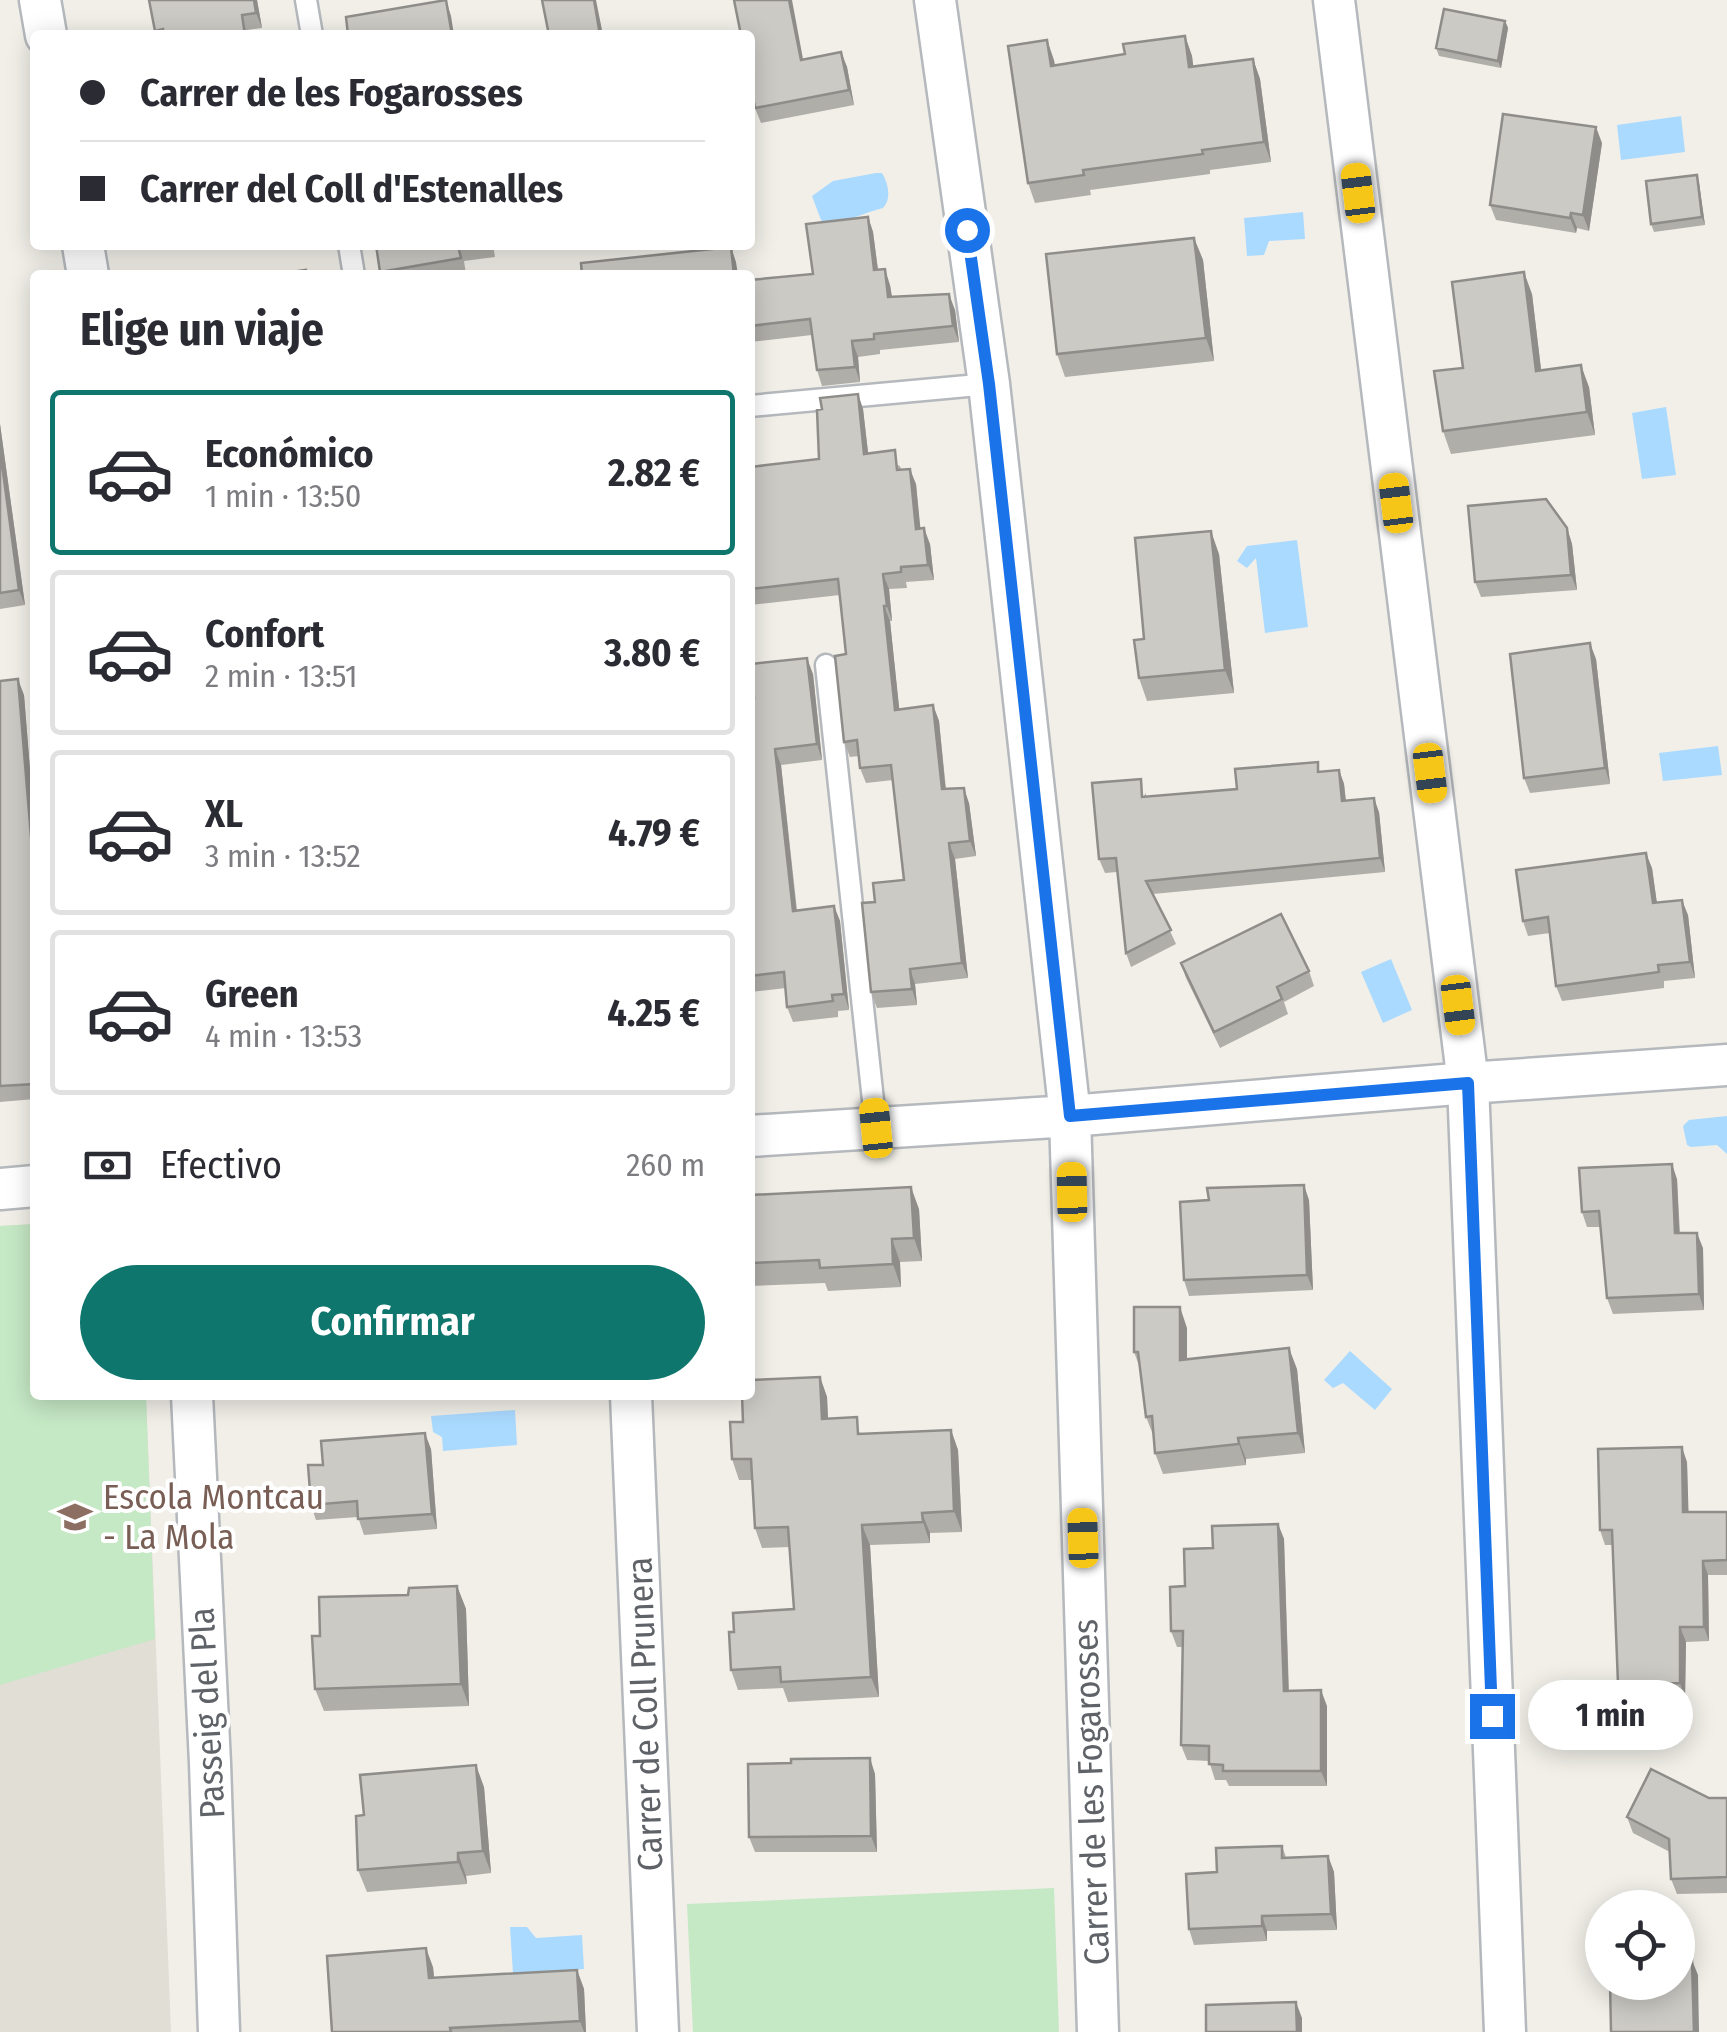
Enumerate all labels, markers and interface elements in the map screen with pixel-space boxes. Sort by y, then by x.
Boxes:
text: Carrer de les Fogarosses [140,70,523,116]
car [1339,161,1377,225]
text: Carrer del Coll d'Estenalles [140,166,563,212]
route start [945,208,990,253]
text: Elige un viaje [80,303,324,357]
icon: car [85,428,175,518]
text: Económico [205,431,374,477]
text: 2.82 € [608,450,700,496]
car [1377,471,1415,535]
text: 1 min · 13:50 [205,477,362,515]
icon: car [85,608,175,698]
text: Confort [205,611,324,657]
text: 3.80 € [604,630,700,676]
text: 2 min · 13:51 [205,657,357,695]
car [1411,741,1449,805]
icon: car [85,788,175,878]
text: XL [205,791,243,837]
text: 4.79 € [608,810,700,856]
text: 3 min · 13:52 [205,837,361,875]
icon: car [85,968,175,1058]
text: Green [205,971,299,1017]
car [1439,973,1477,1037]
text: 4.25 € [607,990,700,1036]
text: 4 min · 13:53 [205,1017,362,1055]
car [858,1097,894,1159]
icon: cash [80,1138,135,1193]
text: Efectivo [160,1142,282,1188]
text: 260 m [626,1146,705,1184]
car [1056,1162,1088,1222]
button: Confirmar [80,1265,705,1380]
place label: Escola Montcau - La Mola [103,1476,324,1558]
school or university icon: Escola Montcau - La Mola [56,1498,94,1536]
car [1067,1507,1099,1569]
street label: Carrer de Coll Prunera [619,1556,671,1872]
street label: Passeig del Pla [180,1606,234,1820]
street label: Carrer de les Fogarosses [1064,1618,1118,1966]
callout: 1 min [1527,1681,1692,1751]
route end [1470,1694,1515,1739]
text: 1 min [1576,1696,1645,1734]
map controls [1585,1890,1695,2000]
button: locate [1585,1890,1695,2000]

